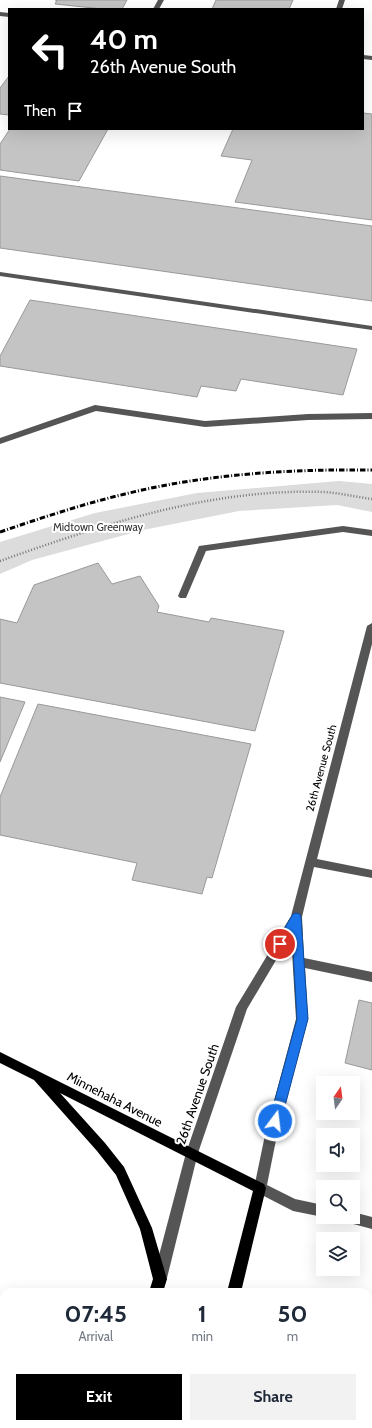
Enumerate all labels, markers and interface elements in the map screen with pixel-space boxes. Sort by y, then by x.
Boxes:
text: 40 m [90,22,158,56]
icon: left [24,24,76,76]
text: 26th Avenue South [90,56,236,78]
icon: arrive [64,100,86,122]
text: Then [24,102,56,120]
park label: Midtown Greenway [53,520,143,534]
street label: 26th Avenue South [303,723,339,813]
pin [263,927,297,961]
icon: arrive [269,933,291,955]
street label: 26th Avenue South [172,1041,222,1147]
street label: Minnehaha Avenue [65,1068,166,1130]
north arrow [316,1076,360,1120]
map controls [316,1076,360,1276]
position arrow [254,1100,296,1142]
button: sound [316,1128,360,1172]
button: search [316,1180,360,1224]
button: layers [316,1232,360,1276]
text: 07:45 [65,1299,127,1328]
text: 1 [198,1299,207,1328]
text: 50 [278,1299,307,1328]
text: Arrival [78,1328,113,1344]
text: min [192,1328,213,1344]
text: m [287,1328,298,1344]
button: Exit [16,1374,182,1420]
button: Share [190,1374,356,1420]

